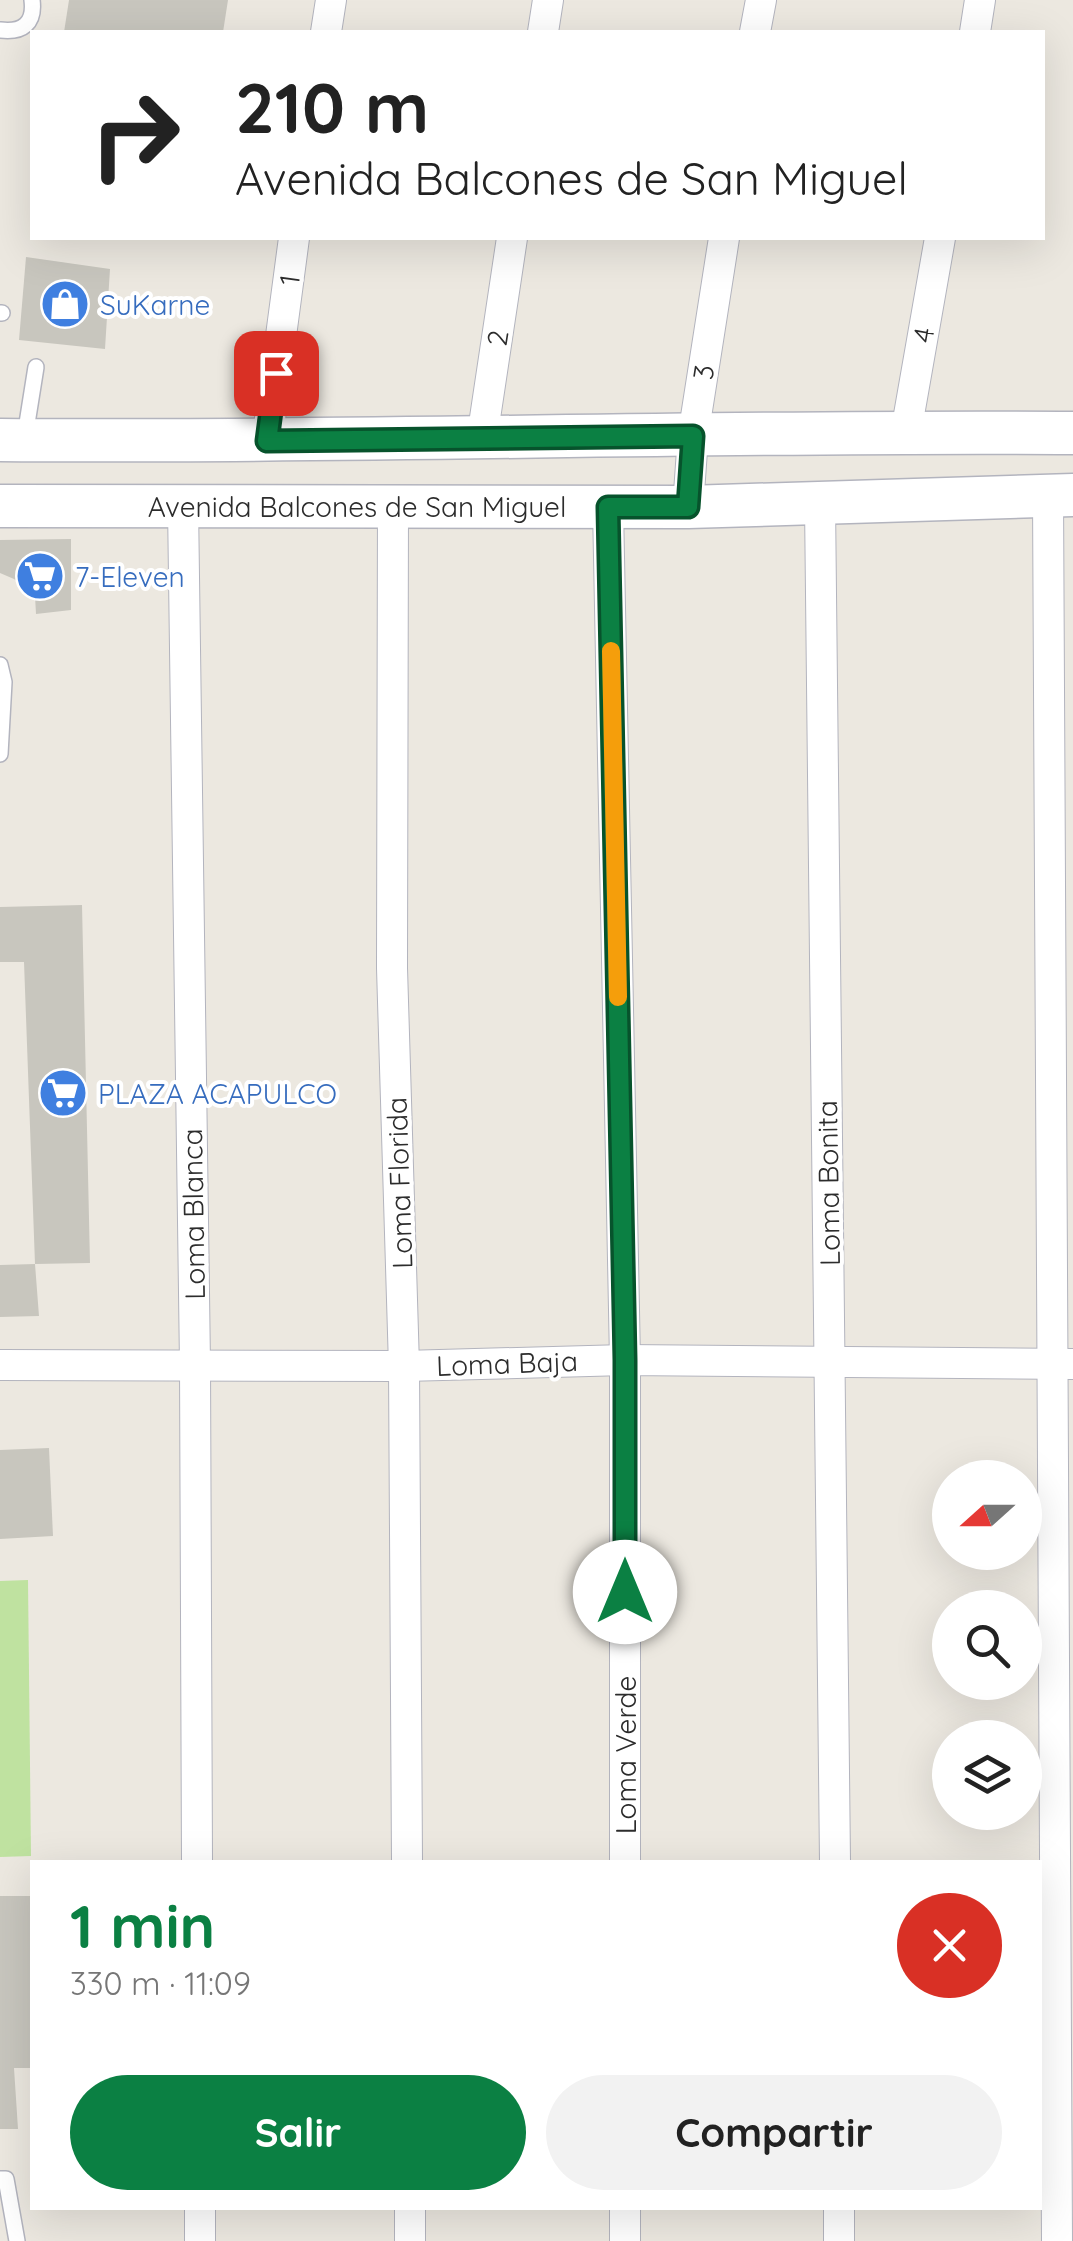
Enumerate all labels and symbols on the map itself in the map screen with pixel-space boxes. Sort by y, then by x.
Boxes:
street label: 1 [271,272,307,288]
shop icon: SuKarne [39,278,91,330]
place label: SuKarne [100,287,210,322]
street label: 4 [904,325,942,345]
street label: 2 [479,328,515,348]
pin [234,331,319,416]
street label: 3 [685,362,721,382]
street label: Avenida Balcones de San Miguel [148,489,566,524]
supermarket icon: 7-Eleven [14,550,66,602]
place label: 7-Eleven [75,559,185,594]
supermarket icon: PLAZA ACAPULCO [37,1067,89,1119]
place label: PLAZA ACAPULCO [98,1076,337,1111]
street label: Loma Florida [379,1097,419,1269]
street label: Loma Bonita [809,1100,847,1266]
street label: Loma Blanca [174,1128,212,1300]
street label: Loma Baja [436,1343,578,1383]
north arrow [932,1460,1042,1570]
position arrow [573,1540,677,1644]
street label: Loma Verde [608,1676,643,1834]

